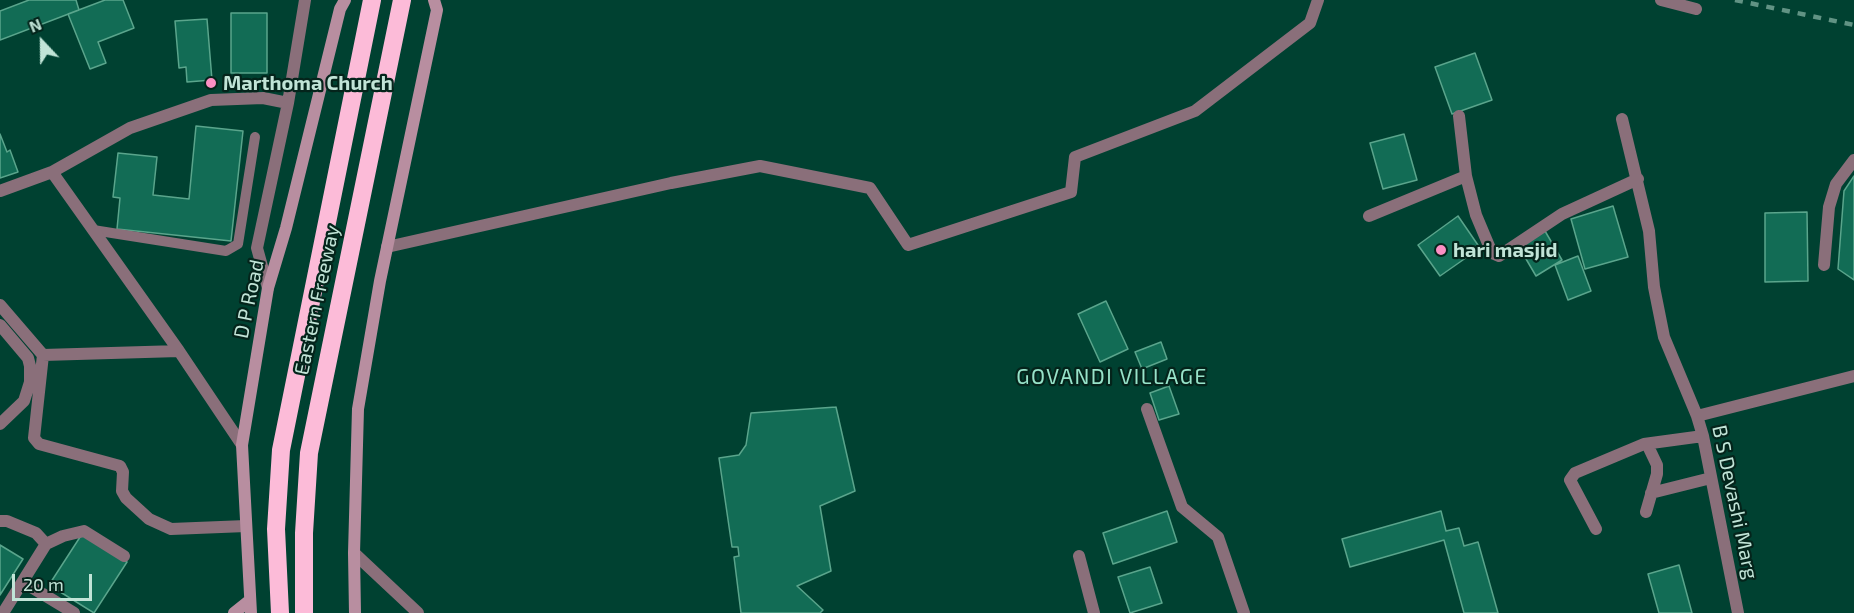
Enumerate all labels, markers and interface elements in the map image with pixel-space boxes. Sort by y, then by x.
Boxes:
north arrow [12,12,72,72]
text: N [26,14,44,36]
place label: Marthoma Church [223,71,393,95]
marker: Marthoma Church [204,76,218,90]
street label: Eastern Freeway [289,223,345,377]
place label: hari masjid [1453,238,1557,262]
marker: hari masjid [1434,243,1448,257]
street label: D P Road [229,257,269,341]
district label: GOVANDI VILLAGE [1016,364,1208,390]
street label: B S Devashi Marg [1707,423,1763,581]
scale bar [15,562,94,600]
text: 20 m [23,573,64,595]

